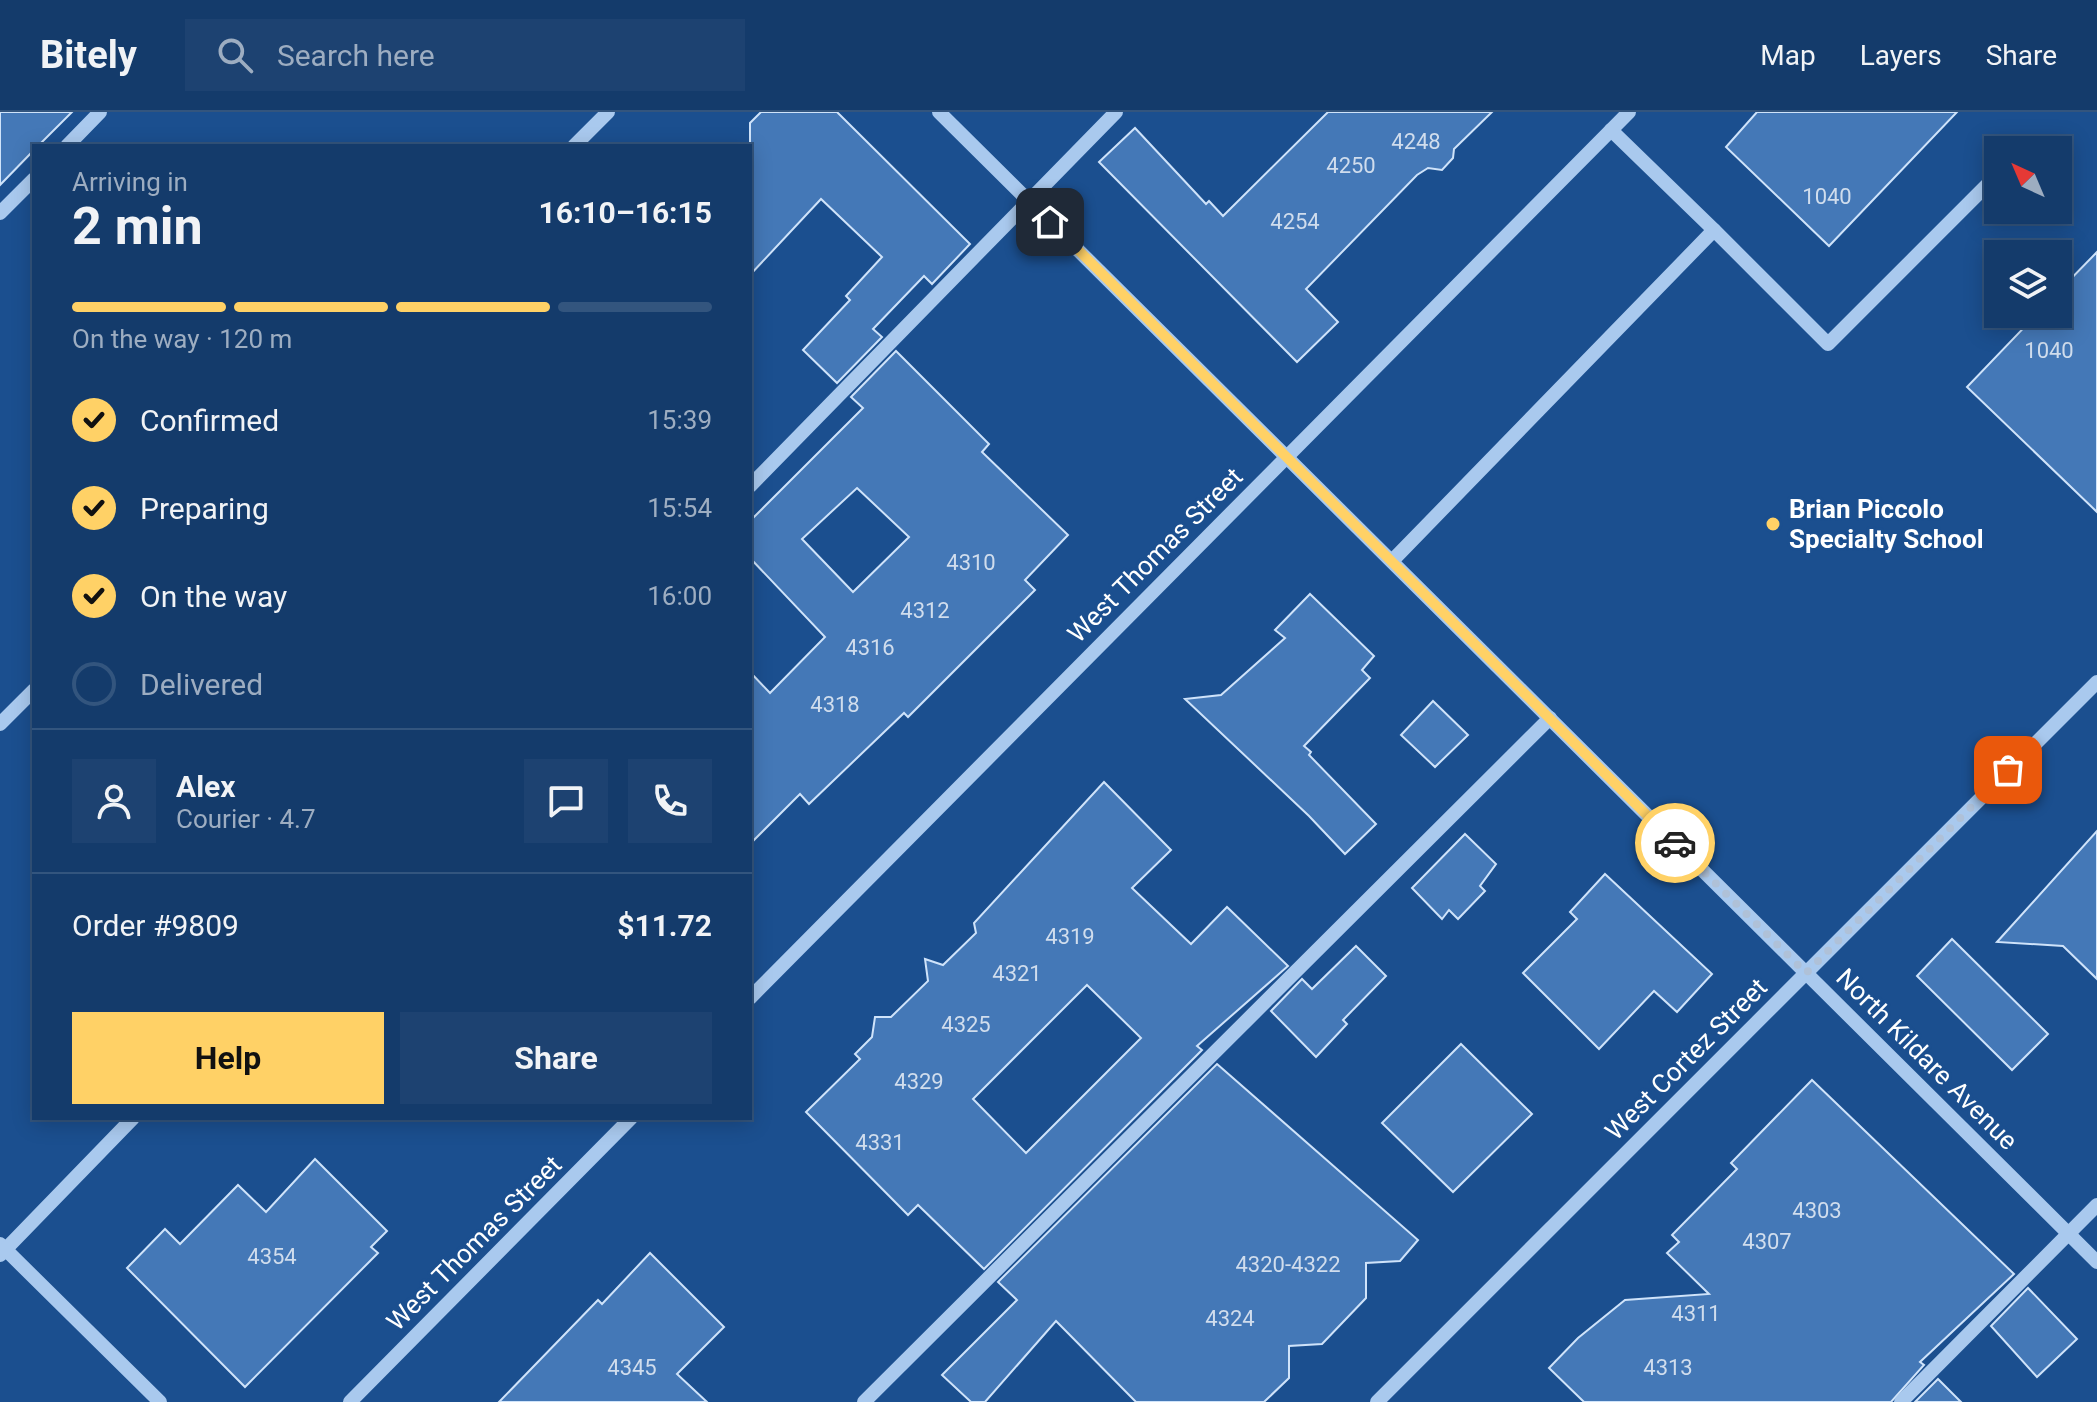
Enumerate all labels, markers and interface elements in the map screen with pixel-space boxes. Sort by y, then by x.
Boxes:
search box [185,19,745,91]
text: Bitely [40,33,137,77]
icon: search [213,33,257,77]
text: Search here [277,38,435,73]
text: Map [1760,39,1816,72]
text: Layers [1860,39,1942,72]
text: Share [1986,39,2057,72]
house number: 4248 [1391,129,1441,154]
north arrow [1984,136,2072,224]
map controls [1984,136,2072,328]
house number: 4250 [1326,153,1376,178]
text: Arriving in [72,167,188,197]
house number: 1040 [1802,184,1852,209]
pin [1016,188,1084,256]
text: 16:10–16:15 [538,195,712,230]
text: 2 min [72,196,203,257]
icon: home [1028,200,1072,244]
house number: 4254 [1270,209,1320,234]
button: layers [1984,240,2072,328]
text: On the way · 120 m [72,324,292,354]
house number: 1040 [2024,338,2074,363]
icon: check [72,398,116,442]
text: Confirmed [140,403,279,438]
text: 15:39 [647,405,712,435]
street label: West Thomas Street [1062,462,1248,648]
icon: check [72,486,116,530]
text: Preparing [140,491,269,526]
text: 15:54 [647,493,712,523]
place label: Brian Piccolo Specialty School [1789,494,1984,554]
marker: Brian Piccolo Specialty School [1764,515,1782,533]
house number: 4310 [946,550,996,575]
icon: check [72,574,116,618]
text: On the way [140,579,287,614]
text: 16:00 [647,581,712,611]
house number: 4312 [900,598,950,623]
house number: 4316 [845,635,895,660]
text: Delivered [140,667,263,702]
house number: 4318 [810,692,860,717]
pin [1974,736,2042,804]
icon: bag [1986,748,2030,792]
button: person [72,759,156,843]
button: chat [524,759,608,843]
button: phone [628,759,712,843]
text: Alex [176,769,236,804]
courier [1635,803,1715,883]
text: Courier · 4.7 [176,804,316,834]
icon: car [1653,821,1697,865]
text: Order #9809 [72,908,239,943]
text: $11.72 [617,908,712,943]
house number: 4319 [1045,924,1095,949]
house number: 4321 [992,961,1042,986]
street label: North Kildare Avenue [1830,962,2024,1156]
street label: West Cortez Street [1599,972,1773,1146]
button: Help [72,1012,384,1104]
button: Share [400,1012,712,1104]
house number: 4325 [941,1012,991,1037]
house number: 4329 [894,1069,944,1094]
house number: 4331 [855,1130,905,1155]
street label: West Thomas Street [381,1150,567,1336]
house number: 4303 [1792,1198,1842,1223]
house number: 4307 [1742,1229,1792,1254]
house number: 4354 [247,1244,297,1269]
house number: 4320-4322 [1236,1252,1341,1277]
house number: 4311 [1671,1301,1721,1326]
house number: 4324 [1205,1306,1255,1331]
house number: 4345 [607,1355,657,1380]
house number: 4313 [1643,1355,1693,1380]

